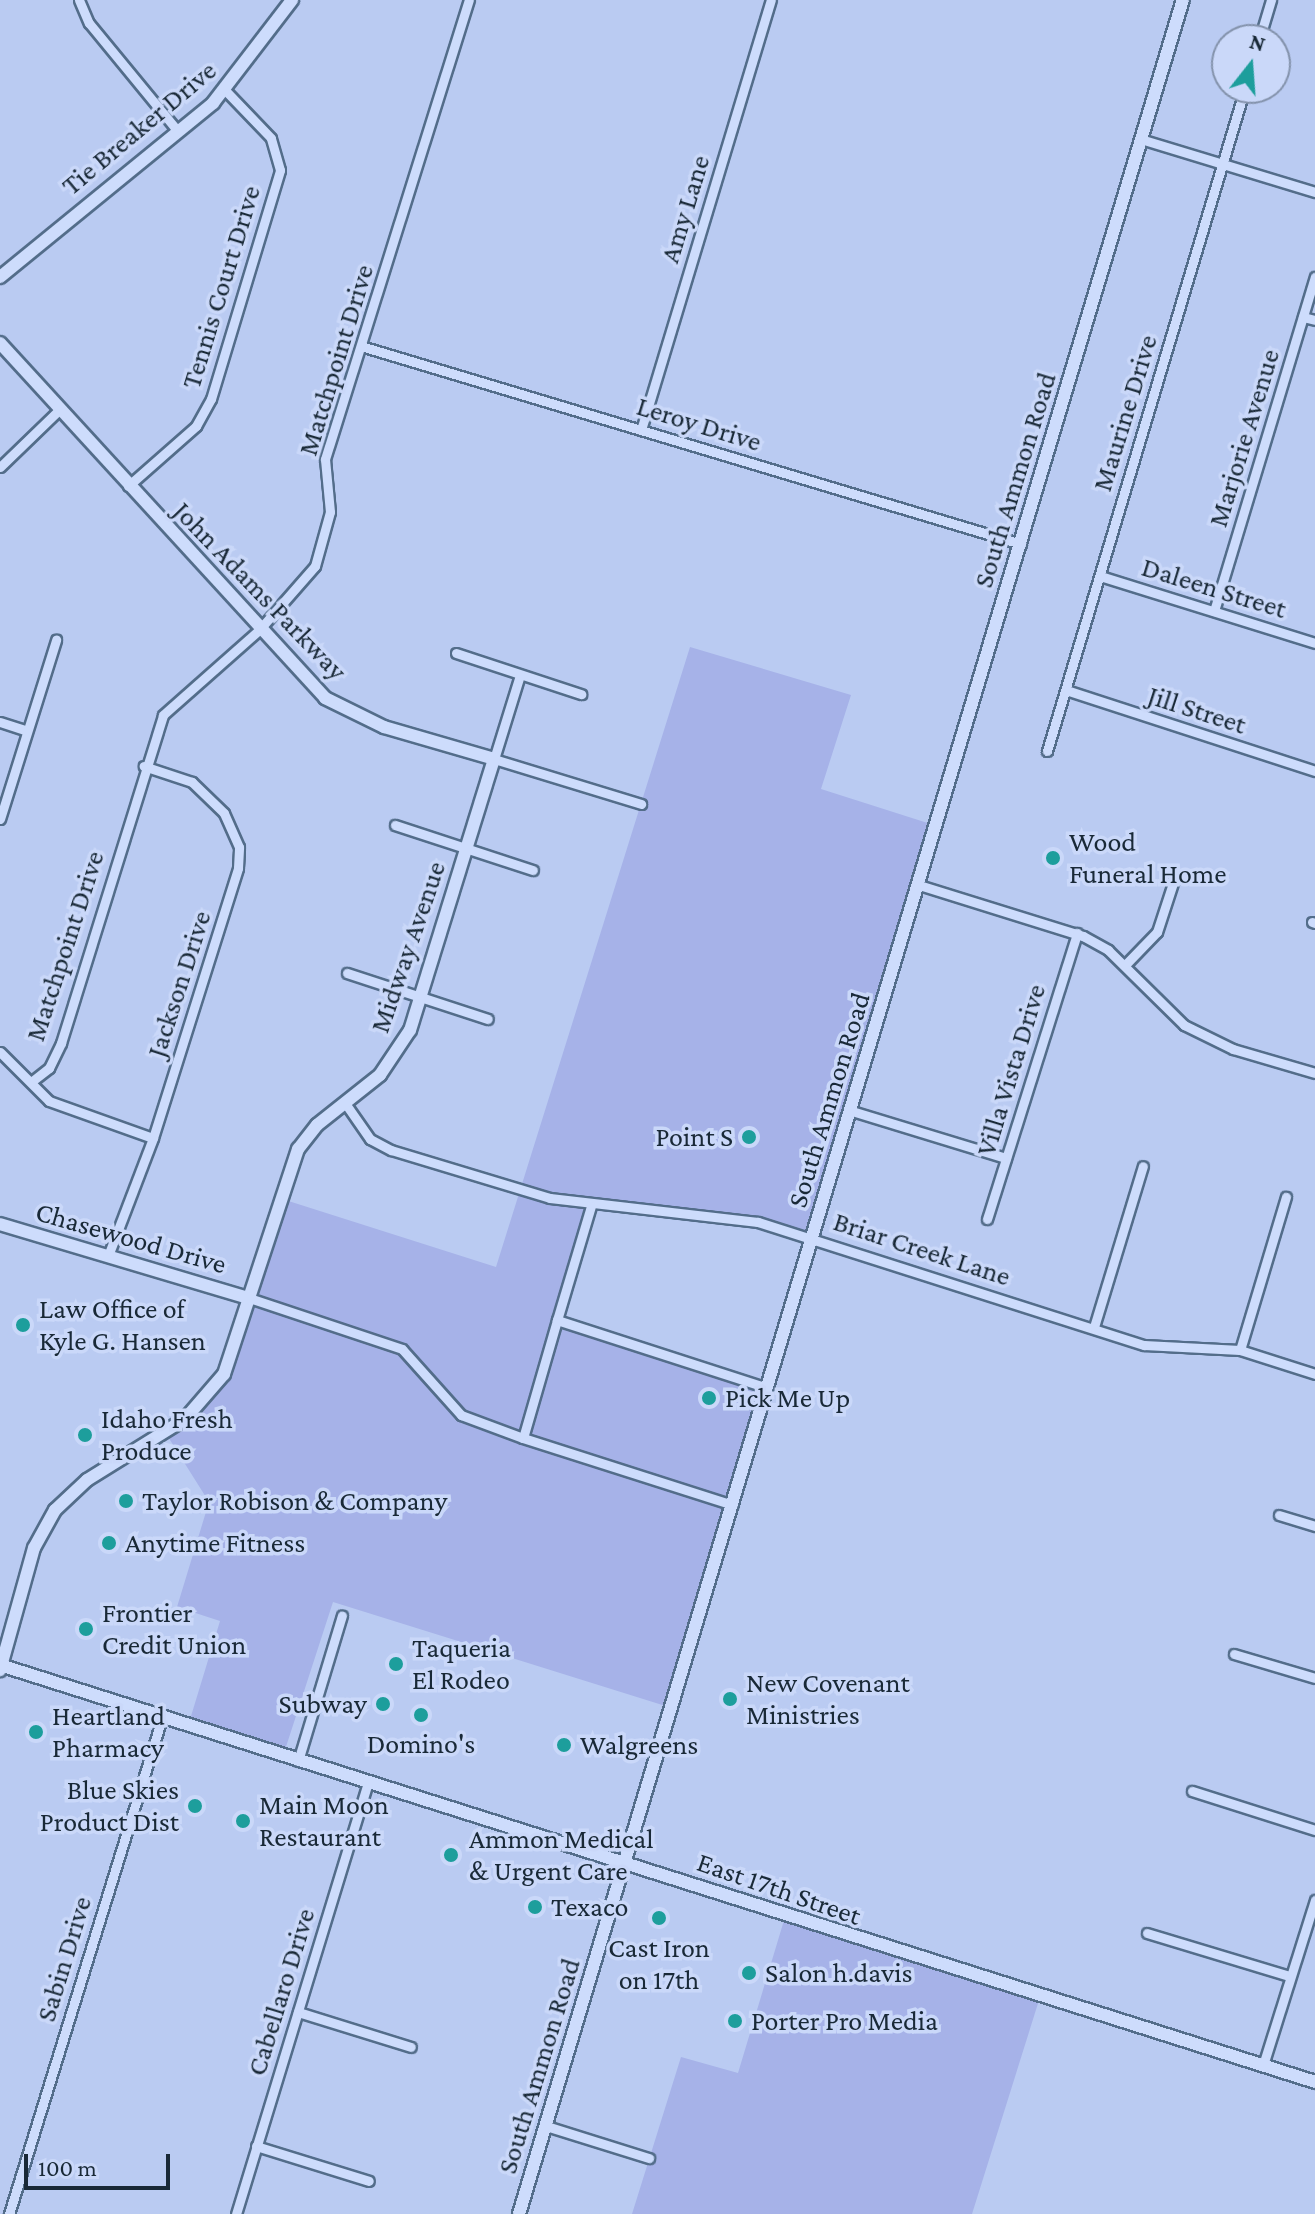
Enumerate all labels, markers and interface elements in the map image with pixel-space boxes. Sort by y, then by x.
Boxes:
north arrow [1211,24,1291,104]
text: N [1247,28,1268,57]
street label: Tie Breaker Drive [55,54,223,202]
street label: Amy Lane [653,151,717,267]
street label: Tennis Court Drive [174,181,268,393]
street label: Matchpoint Drive [291,260,381,460]
street label: Maurine Drive [1085,331,1165,495]
street label: Marjorie Avenue [1201,345,1287,531]
street label: South Ammon Road [966,368,1064,592]
street label: Leroy Drive [633,389,765,459]
street label: John Adams Parkway [166,495,354,687]
street label: Daleen Street [1138,550,1290,626]
street label: Jill Street [1144,678,1250,742]
place label: Wood Funeral Home [1069,825,1227,891]
street label: Matchpoint Drive [18,847,112,1045]
marker: Wood Funeral Home [1044,849,1062,867]
street label: Midway Avenue [363,857,453,1037]
street label: Jackson Drive [140,907,218,1061]
street label: Villa Vista Drive [969,980,1053,1160]
street label: South Ammon Road [780,988,878,1212]
place label: Point S [656,1120,733,1154]
marker: Point S [740,1128,758,1146]
street label: Chasewood Drive [32,1195,230,1281]
street label: Briar Creek Lane [829,1205,1015,1293]
place label: Law Office of Kyle G. Hansen [39,1292,206,1358]
marker: Law Office of Kyle G. Hansen [14,1316,32,1334]
place label: Pick Me Up [725,1381,850,1415]
marker: Pick Me Up [700,1389,718,1407]
place label: Idaho Fresh Produce [101,1402,233,1468]
marker: Idaho Fresh Produce [76,1426,94,1444]
place label: Taylor Robison & Company [142,1484,447,1518]
marker: Taylor Robison & Company [117,1492,135,1510]
place label: Anytime Fitness [125,1526,305,1560]
marker: Anytime Fitness [100,1534,118,1552]
place label: Frontier Credit Union [102,1596,246,1662]
marker: Frontier Credit Union [77,1620,95,1638]
place label: Taqueria El Rodeo [412,1631,511,1697]
marker: Taqueria El Rodeo [387,1655,405,1673]
place label: New Covenant Ministries [746,1666,910,1732]
place label: Subway [279,1687,367,1721]
marker: New Covenant Ministries [721,1690,739,1708]
marker: Subway [374,1695,392,1713]
place label: Heartland Pharmacy [52,1699,165,1765]
marker: Domino's [412,1706,430,1724]
marker: Heartland Pharmacy [27,1723,45,1741]
place label: Domino's [367,1727,475,1761]
place label: Walgreens [580,1728,698,1762]
marker: Walgreens [555,1736,573,1754]
place label: Blue Skies Product Dist [40,1773,179,1839]
place label: Main Moon Restaurant [259,1788,389,1854]
marker: Blue Skies Product Dist [186,1797,204,1815]
marker: Main Moon Restaurant [234,1812,252,1830]
place label: Ammon Medical & Urgent Care [469,1822,654,1888]
marker: Ammon Medical & Urgent Care [440,1844,462,1866]
street label: East 17th Street [693,1845,865,1933]
place label: Texaco [551,1890,628,1924]
street label: Sabin Drive [29,1892,99,2026]
marker: Texaco [526,1898,544,1916]
street label: Cabellaro Drive [240,1904,322,2080]
marker: Cast Iron on 17th [650,1909,668,1927]
place label: Cast Iron on 17th [608,1931,710,1997]
street label: South Ammon Road [490,1954,588,2178]
place label: Salon h.davis [765,1956,912,1990]
marker: Salon h.davis [740,1964,758,1982]
place label: Porter Pro Media [751,2004,938,2038]
marker: Porter Pro Media [726,2012,744,2030]
scale bar [28,2138,174,2188]
text: 100 m [38,2154,97,2181]

